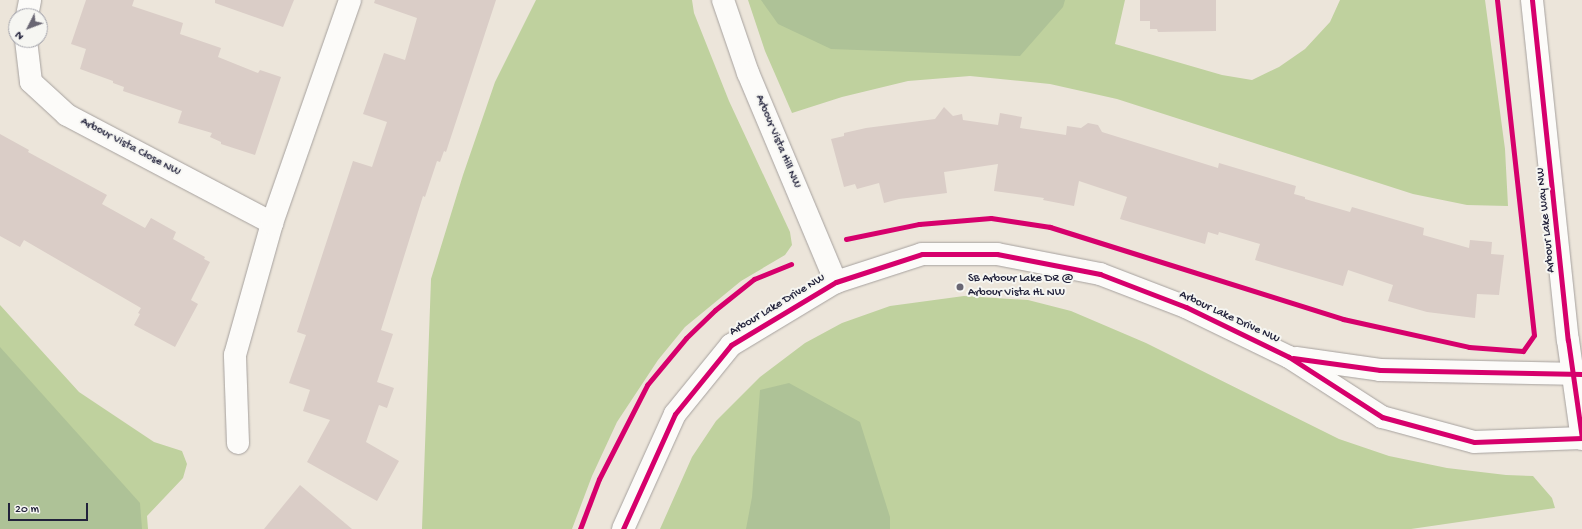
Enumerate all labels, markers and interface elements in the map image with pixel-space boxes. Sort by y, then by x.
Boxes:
north arrow [8,8,48,48]
text: N [13,29,27,42]
street label: Arbour Vista Hill NW [751,93,803,191]
street label: Arbour Vista Close NW [77,115,183,181]
street label: Arbour Lake Way NW [1534,167,1560,273]
street label: Arbour Lake Drive NW [728,272,828,340]
place label: SB Arbour Lake DR @ Arbour Vista HL NW [968,273,1073,301]
marker: SB Arbour Lake DR @ Arbour Vista HL NW [955,282,965,292]
street label: Arbour Lake Drive NW [1177,288,1281,348]
scale bar [10,495,90,521]
text: 20 m [15,503,39,517]

